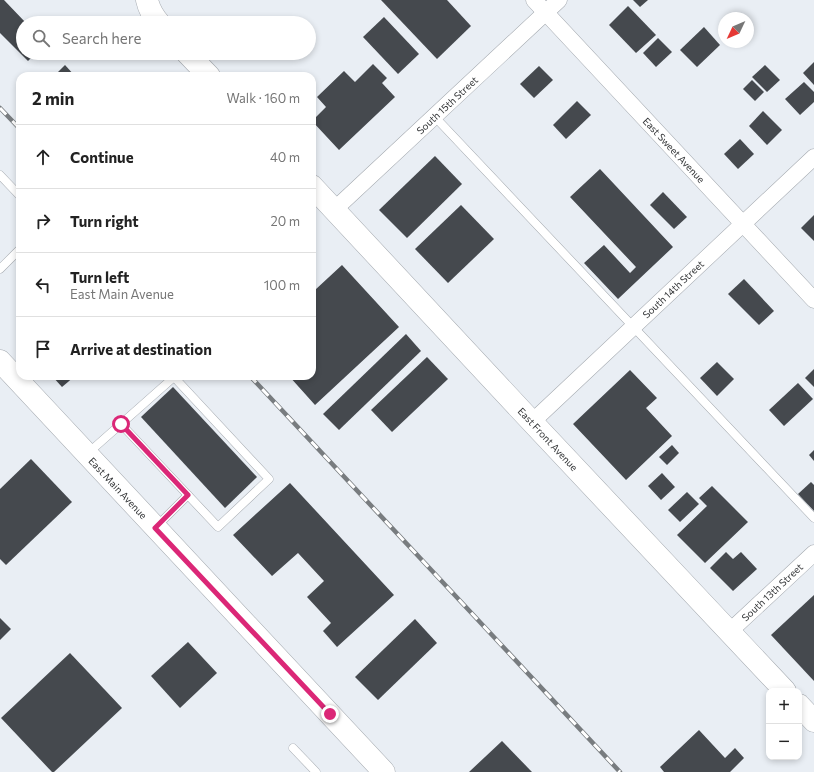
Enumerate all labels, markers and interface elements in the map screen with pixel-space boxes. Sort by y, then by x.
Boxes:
north arrow [718,12,754,48]
search box [16,16,316,60]
icon: search [30,27,52,49]
text: Search here [62,29,141,47]
street label: South 15th Street [414,74,480,136]
text: 2 min [32,88,74,109]
text: Walk · 160 m [226,90,300,106]
street label: East Sweet Avenue [641,115,707,185]
icon: ahead [32,146,54,168]
text: Continue [70,148,134,166]
text: 40 m [270,149,300,165]
icon: right [32,210,54,232]
text: Turn right [70,212,139,230]
text: 20 m [271,213,300,229]
street label: South 14th Street [640,258,706,320]
text: Turn left [70,268,129,286]
icon: left [32,274,54,296]
text: 100 m [264,277,300,293]
text: East Main Avenue [70,286,174,302]
icon: arrive [32,338,54,360]
text: Arrive at destination [70,340,212,358]
street label: East Front Avenue [516,405,580,473]
route start [112,415,130,433]
street label: East Main Avenue [86,455,150,521]
street label: South 13th Street [739,561,805,623]
map controls [766,688,802,760]
button: + [766,688,802,724]
route end [321,705,339,723]
button: − [766,724,802,760]

